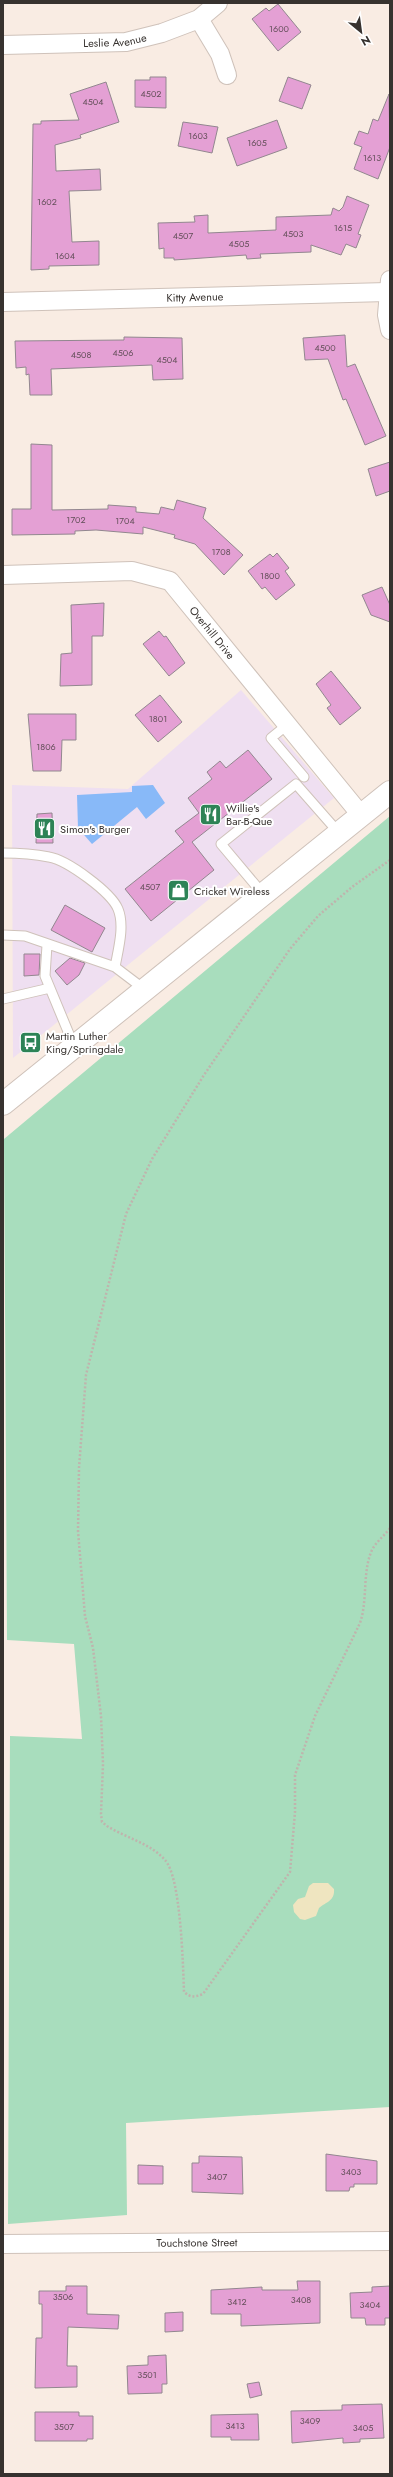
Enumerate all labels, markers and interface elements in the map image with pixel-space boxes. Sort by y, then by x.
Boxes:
north arrow [341,12,381,52]
house number: 1600 [269,22,290,35]
street label: Leslie Avenue [83,29,148,51]
text: N [358,32,374,50]
house number: 4502 [141,87,161,100]
house number: 4504 [83,95,103,108]
house number: 1603 [188,129,208,142]
house number: 1605 [247,136,267,149]
house number: 1613 [363,151,381,164]
house number: 1602 [37,195,57,208]
house number: 1615 [334,221,352,234]
house number: 4503 [283,227,303,240]
house number: 4507 [173,229,193,242]
house number: 4505 [229,237,249,250]
house number: 1604 [55,249,75,262]
street label: Kitty Avenue [166,288,224,306]
house number: 4500 [314,341,336,354]
house number: 4506 [113,346,133,359]
house number: 4508 [71,348,91,361]
house number: 4504 [157,353,177,366]
house number: 1702 [66,513,86,526]
house number: 1704 [115,514,135,527]
house number: 1708 [211,545,231,558]
house number: 1800 [260,569,280,582]
street label: Overhill Drive [186,603,239,663]
house number: 1801 [149,712,167,725]
house number: 1806 [36,740,56,753]
place label: Willie's Bar-B-Que [226,800,272,829]
restaurant icon: Willie's Bar-B-Que [197,801,223,827]
restaurant icon: Simon's Burger [32,816,58,842]
place label: Simon's Burger [60,821,130,837]
shop icon: Cricket Wireless [165,878,191,904]
house number: 4507 [140,880,160,893]
place label: Cricket Wireless [194,883,270,899]
place label: Martin Luther King/Springdale [46,1028,124,1057]
bus stop icon: Martin Luther King/Springdale [17,1029,43,1055]
house number: 3403 [341,2165,361,2178]
house number: 3407 [207,2170,227,2183]
street label: Touchstone Street [156,2234,238,2251]
house number: 3506 [53,2290,73,2303]
house number: 3408 [291,2293,311,2306]
house number: 3412 [227,2295,247,2308]
house number: 3404 [360,2298,380,2311]
house number: 3501 [137,2368,157,2381]
house number: 3409 [300,2414,320,2427]
house number: 3413 [225,2419,245,2432]
house number: 3507 [54,2420,74,2433]
house number: 3405 [353,2421,373,2434]

